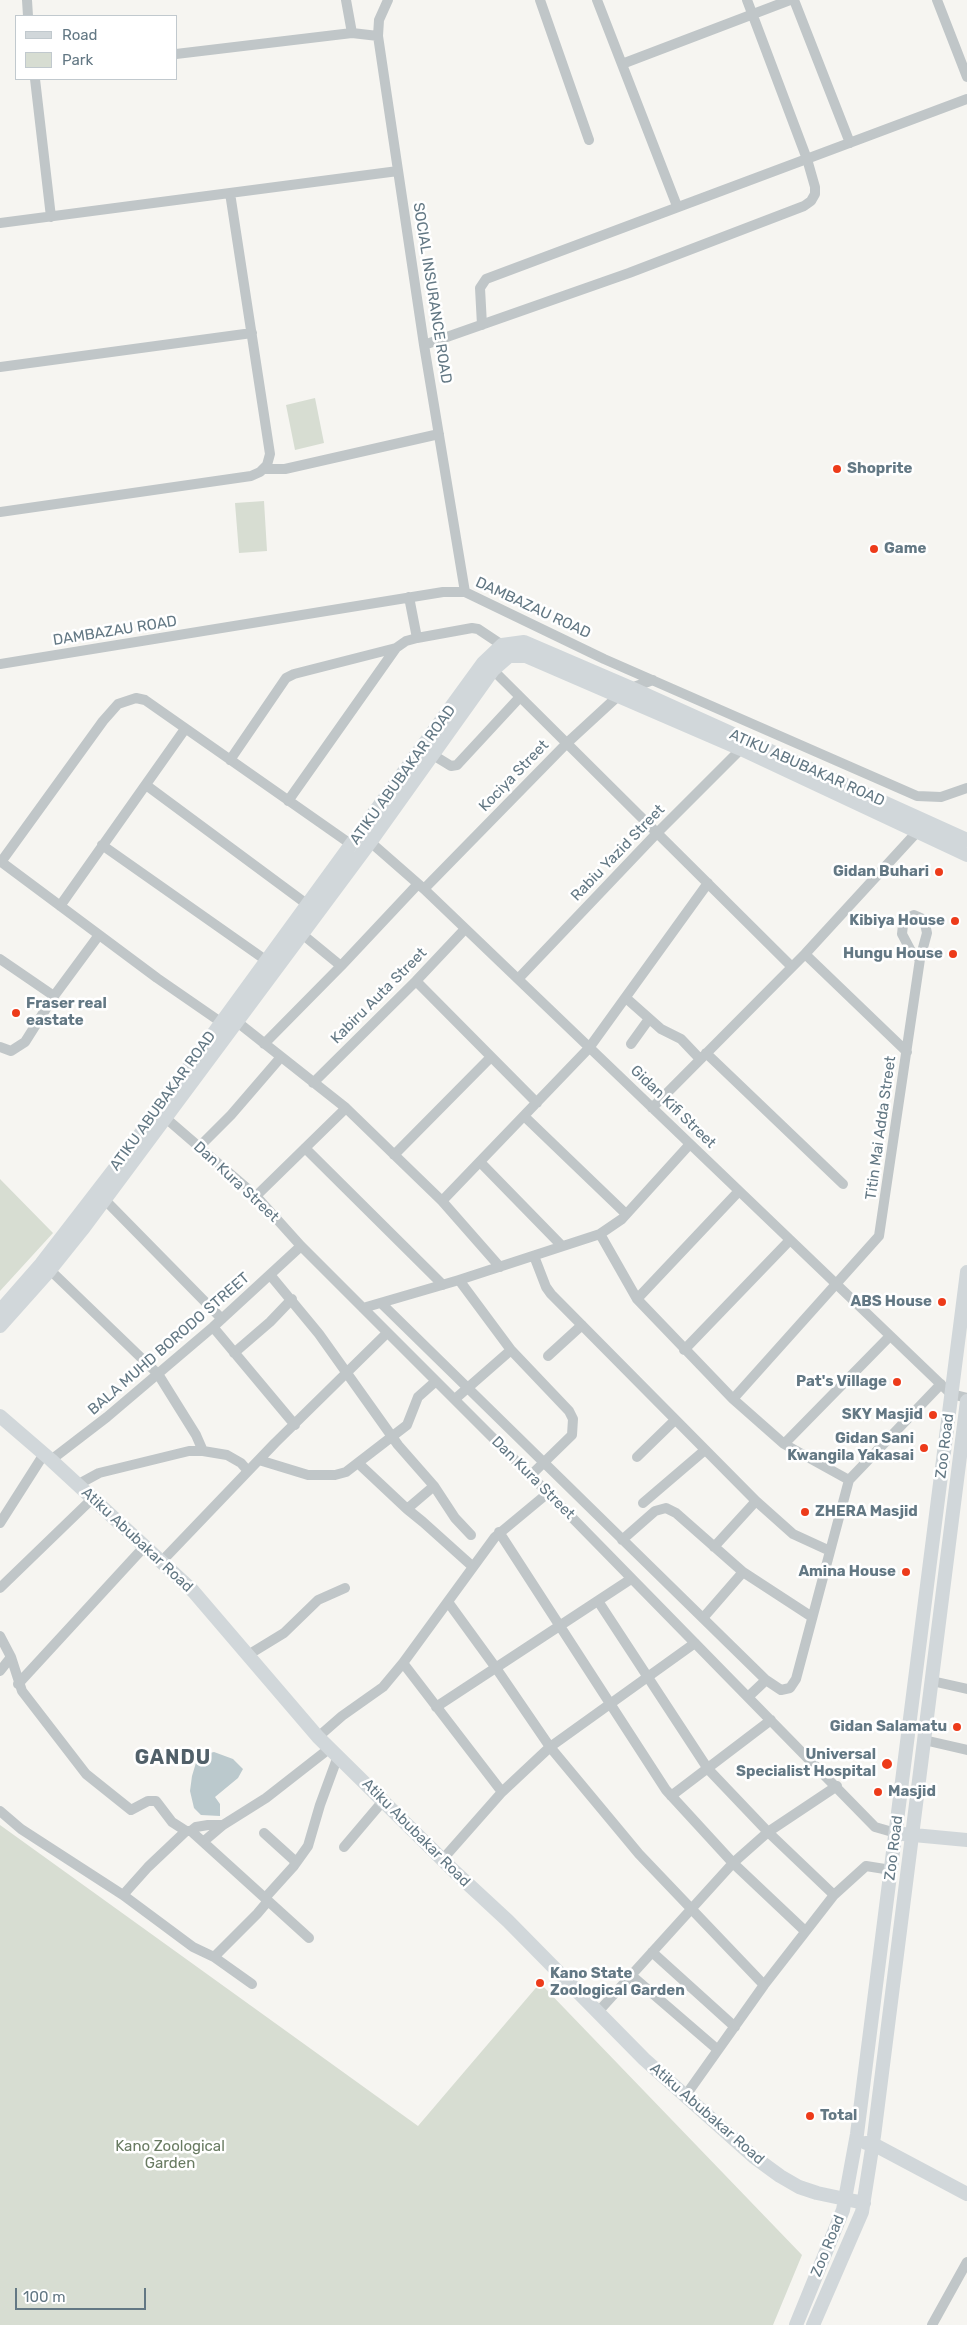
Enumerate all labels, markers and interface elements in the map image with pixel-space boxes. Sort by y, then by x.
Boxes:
legend [15,15,178,80]
text: Road [62,26,98,44]
text: Park [62,51,93,69]
street label: SOCIAL INSURANCE ROAD [409,201,455,385]
place label: Shoprite [847,460,912,478]
marker: Shoprite [831,463,843,475]
place label: Game [884,540,926,558]
marker: Game [868,543,880,555]
street label: DAMBAZAU ROAD [472,573,594,643]
street label: DAMBAZAU ROAD [52,612,178,650]
street label: ATIKU ABUBAKAR ROAD [346,702,460,848]
street label: ATIKU ABUBAKAR ROAD [727,726,887,810]
street label: Kociya Street [475,737,553,815]
street label: Rabiu Yazid Street [567,801,669,905]
place label: Gidan Buhari [833,863,929,881]
marker: Gidan Buhari [933,866,945,878]
place label: Kibiya House [849,912,945,930]
marker: Kibiya House [949,915,961,927]
street label: Kabiru Auta Street [327,944,431,1048]
place label: Hungu House [843,945,943,963]
marker: Hungu House [947,948,959,960]
place label: Fraser real eastate [26,995,107,1030]
marker: Fraser real eastate [10,1007,22,1019]
street label: ATIKU ABUBAKAR ROAD [106,1028,220,1174]
street label: Titin Mai Adda Street [862,1055,900,1201]
street label: Gidan Kifi Street [627,1062,719,1152]
street label: Dan Kura Street [190,1138,282,1226]
street label: BALA MUHD BORODO STREET [85,1269,253,1419]
place label: ABS House [850,1293,932,1311]
marker: ABS House [936,1296,948,1308]
place label: Pat's Village [796,1373,887,1391]
marker: Pat's Village [891,1376,903,1388]
place label: SKY Masjid [842,1406,923,1424]
marker: SKY Masjid [927,1409,939,1421]
street label: Zoo Road [932,1413,958,1479]
place label: Gidan Sani Kwangila Yakasai [787,1430,914,1465]
street label: Dan Kura Street [488,1433,578,1523]
marker: Gidan Sani Kwangila Yakasai [918,1442,930,1454]
street label: Atiku Abubakar Road [78,1484,196,1596]
place label: ZHERA Masjid [815,1503,918,1521]
marker: ZHERA Masjid [799,1506,811,1518]
place label: Amina House [798,1563,896,1581]
marker: Amina House [900,1566,912,1578]
place label: Gidan Salamatu [830,1718,947,1736]
marker: Gidan Salamatu [951,1721,963,1733]
district label: GANDU [134,1746,212,1770]
place label: Universal Specialist Hospital [736,1746,876,1781]
marker: Universal Specialist Hospital [880,1757,894,1771]
street label: Atiku Abubakar Road [358,1775,474,1891]
place label: Masjid [888,1783,936,1801]
marker: Masjid [872,1786,884,1798]
street label: Zoo Road [881,1815,907,1881]
place label: Kano State Zoological Garden [550,1965,685,2000]
marker: Kano State Zoological Garden [534,1977,546,1989]
street label: Atiku Abubakar Road [646,2059,768,2169]
place label: Total [820,2107,857,2125]
marker: Total [804,2110,816,2122]
park label: Kano Zoological Garden [115,2138,225,2173]
street label: Zoo Road [807,2212,849,2280]
scale bar [18,2278,149,2310]
text: 100 m [23,2288,65,2306]

